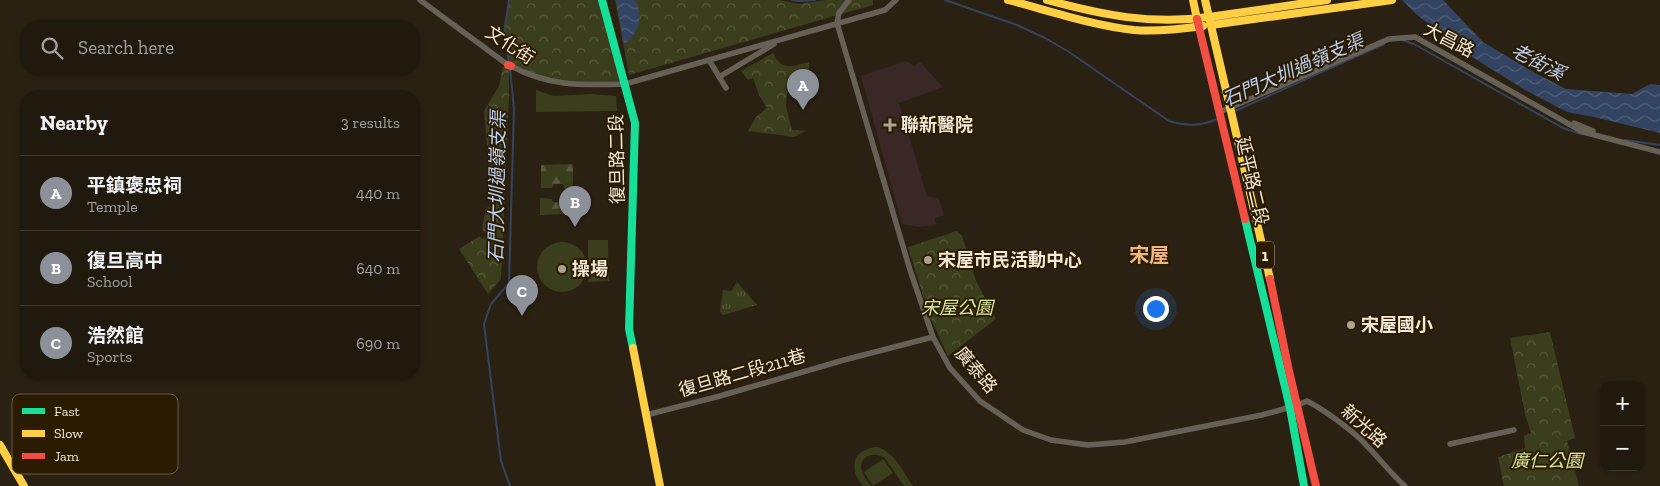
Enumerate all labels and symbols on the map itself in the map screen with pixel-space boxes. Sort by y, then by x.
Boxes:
street label: 大昌路 [1420,18,1478,62]
street label: 文化街 [481,21,539,69]
water label: 石門大圳過嶺支渠 [1219,27,1370,111]
water label: 老街溪 [1507,39,1571,87]
pin: A [787,69,819,110]
water label: 石門大圳過嶺支渠 [484,108,510,263]
street label: 復旦路二段 [605,114,629,204]
place label: 聯新醫院 [901,114,973,136]
marker: 聯新醫院 [883,118,897,132]
street label: 延平路二段 [1231,135,1273,227]
pin: B [559,186,591,227]
road number: 1 [1256,242,1274,268]
district label: 宋屋 [1129,243,1169,267]
place label: 宋屋市民活動中心 [938,249,1082,271]
marker: 宋屋市民活動中心 [922,254,934,266]
place label: 操場 [572,258,608,280]
marker: 操場 [556,263,568,275]
pin: C [506,275,538,316]
your location [1143,296,1169,322]
park label: 宋屋公園 [921,297,996,319]
place label: 宋屋國小 [1361,314,1433,336]
marker: 宋屋國小 [1345,319,1357,331]
street label: 廣泰路 [950,342,1002,398]
street label: 復旦路二段211巷 [676,344,808,402]
legend [12,394,178,474]
street label: 新光路 [1337,400,1391,452]
text: Fast [54,403,81,420]
text: Slow [54,425,83,442]
text: Jam [54,448,79,465]
park label: 廣仁公園 [1511,450,1586,472]

